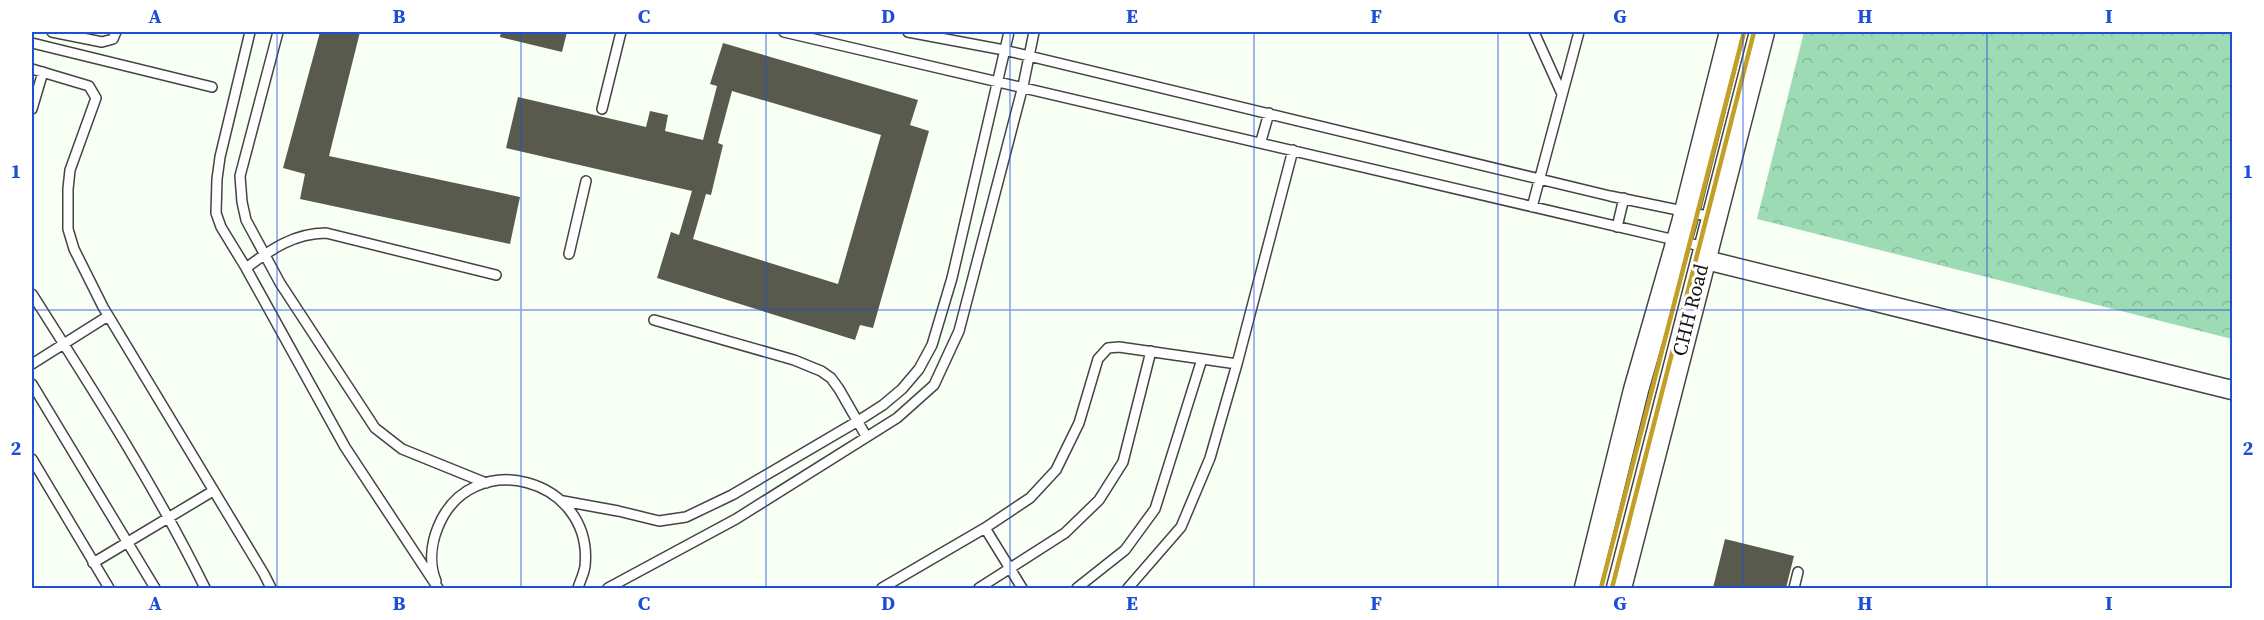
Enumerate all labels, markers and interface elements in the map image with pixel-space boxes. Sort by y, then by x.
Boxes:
text: A [148,2,162,30]
text: B [392,2,406,30]
text: C [638,2,650,30]
text: D [881,2,895,30]
text: E [1126,2,1138,30]
text: F [1370,2,1382,30]
text: G [1613,2,1627,30]
text: H [1857,2,1873,30]
text: I [2105,2,2113,30]
text: 1 [11,157,21,185]
text: 1 [2243,157,2253,185]
street label: CHH Road [1665,260,1715,359]
text: 2 [11,434,22,462]
text: 2 [2243,434,2254,462]
text: A [148,589,162,617]
text: B [392,589,406,617]
text: C [638,589,650,617]
text: D [881,589,895,617]
text: E [1126,589,1138,617]
text: F [1370,589,1382,617]
text: G [1613,589,1627,617]
text: H [1857,589,1873,617]
text: I [2105,589,2113,617]

